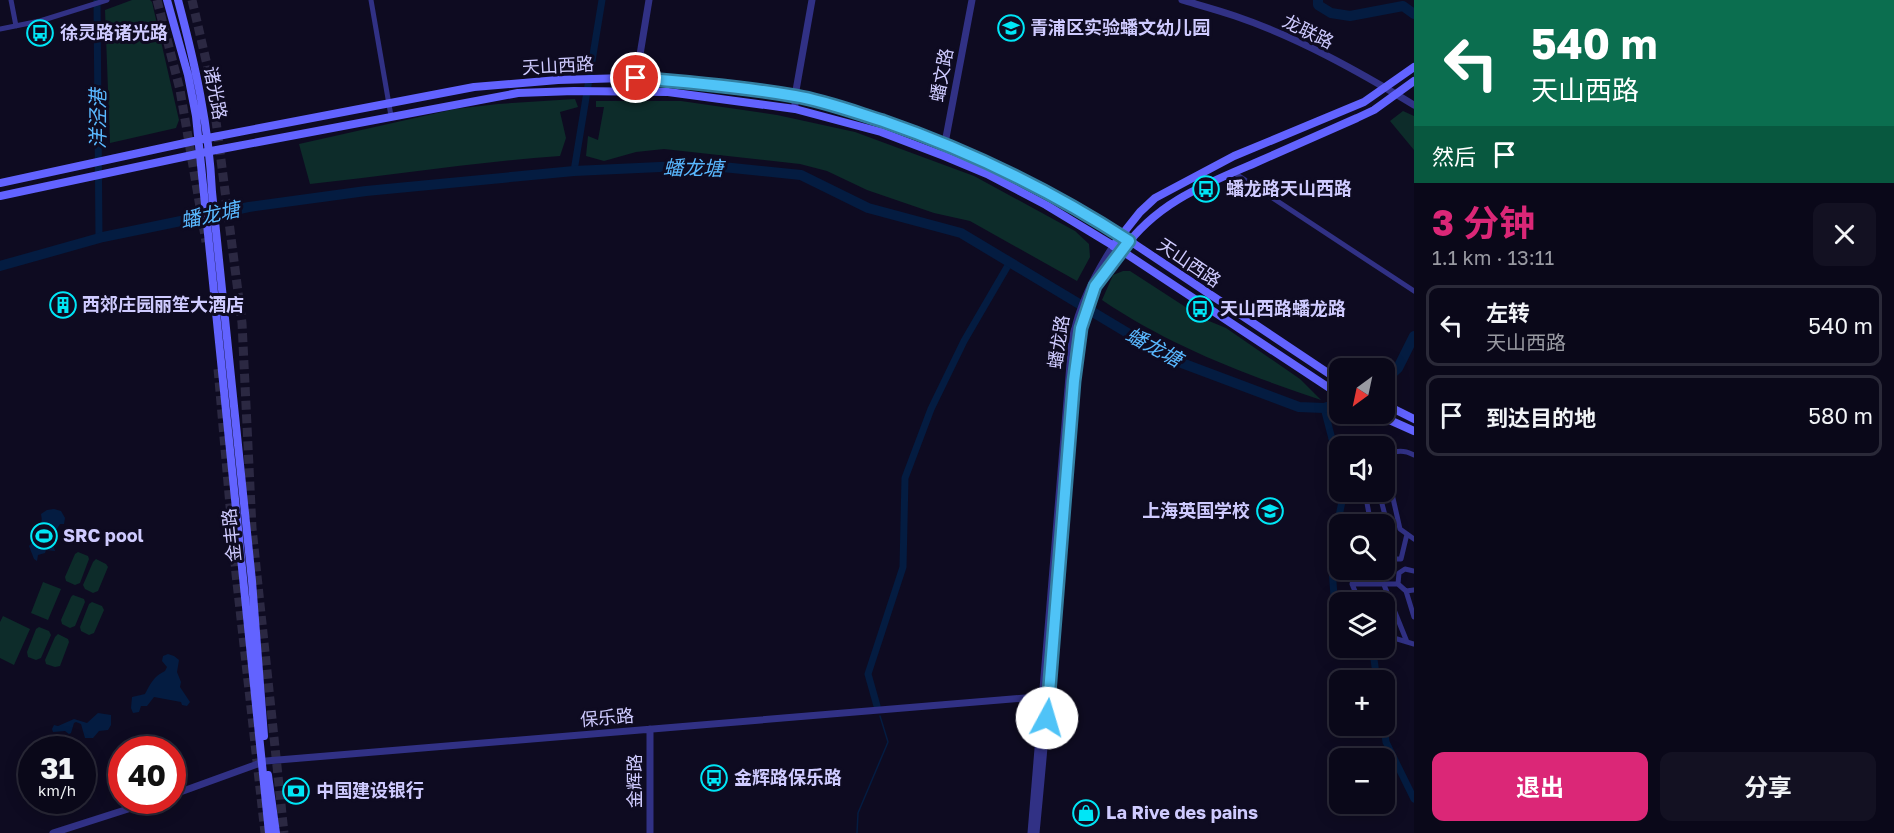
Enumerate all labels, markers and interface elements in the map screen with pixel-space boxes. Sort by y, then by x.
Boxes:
street label: 龙联路 [1279,9,1338,53]
school or university icon: 青浦区实验蟠文幼儿园 [996,13,1026,43]
place label: 青浦区实验蟠文幼儿园 [1030,16,1210,38]
bus stop icon: 徐灵路诸光路 [25,18,55,48]
text: 540 m [1531,18,1657,68]
place label: 徐灵路诸光路 [60,21,168,43]
icon: left [1432,24,1510,102]
street label: 蟠文路 [925,46,957,103]
street label: 天山西路 [521,52,594,78]
pin [610,52,661,103]
icon: arrive [619,61,652,94]
street label: 诸光路 [200,64,232,121]
text: 天山西路 [1531,74,1639,106]
water label: 洋泾港 [85,86,109,149]
icon: arrive [1488,138,1521,171]
text: 然后 [1432,143,1476,170]
water label: 蟠龙塘 [663,154,726,180]
bus stop icon: 蟠龙路天山西路 [1191,174,1221,204]
place label: 蟠龙路天山西路 [1226,177,1352,199]
water label: 蟠龙塘 [178,195,245,232]
text: 3 分钟 [1432,201,1535,244]
button: close [1813,203,1876,266]
street label: 天山西路 [1154,233,1226,291]
text: 1.1 km · 13:11 [1432,245,1554,269]
building icon: 西郊庄园丽笙大酒店 [48,290,78,320]
place label: 西郊庄园丽笙大酒店 [82,293,244,315]
bus stop icon: 天山西路蟠龙路 [1185,294,1215,324]
place label: 天山西路蟠龙路 [1220,297,1346,319]
text: 左转 [1486,299,1530,326]
icon: left [1435,309,1468,342]
text: 540 m [1808,312,1873,339]
street label: 蟠龙路 [1043,313,1073,370]
water label: 蟠龙塘 [1122,321,1189,372]
text: 天山西路 [1486,330,1566,354]
north arrow [1329,358,1395,424]
map controls [1329,358,1395,814]
icon: arrive [1435,399,1468,432]
text: 580 m [1808,402,1873,429]
text: 到达目的地 [1486,404,1596,431]
button: sound [1329,436,1395,502]
school or university icon: 上海英国学校 [1255,496,1285,526]
place label: 上海英国学校 [1142,499,1250,521]
street label: 金丰路 [217,507,245,563]
button: search [1329,514,1395,580]
sports icon: SRC pool [29,521,59,551]
place label: SRC pool [63,524,144,546]
button: layers [1329,592,1395,658]
button: + [1329,670,1395,736]
position arrow [1015,686,1079,750]
street label: 保乐路 [579,704,635,730]
speed limit sign: 40 [108,736,186,814]
button: − [1329,748,1395,814]
text: 31 [40,750,74,786]
button: 退出 [1432,752,1648,821]
button: 分享 [1660,752,1876,821]
street label: 金辉路 [623,754,645,808]
bus stop icon: 金辉路保乐路 [699,763,729,793]
place label: 金辉路保乐路 [734,766,842,788]
bank icon: 中国建设银行 [281,776,311,806]
place label: 中国建设银行 [316,779,424,801]
text: km/h [38,781,76,799]
shop icon: La Rive des pains [1071,798,1101,828]
place label: La Rive des pains [1106,801,1258,823]

